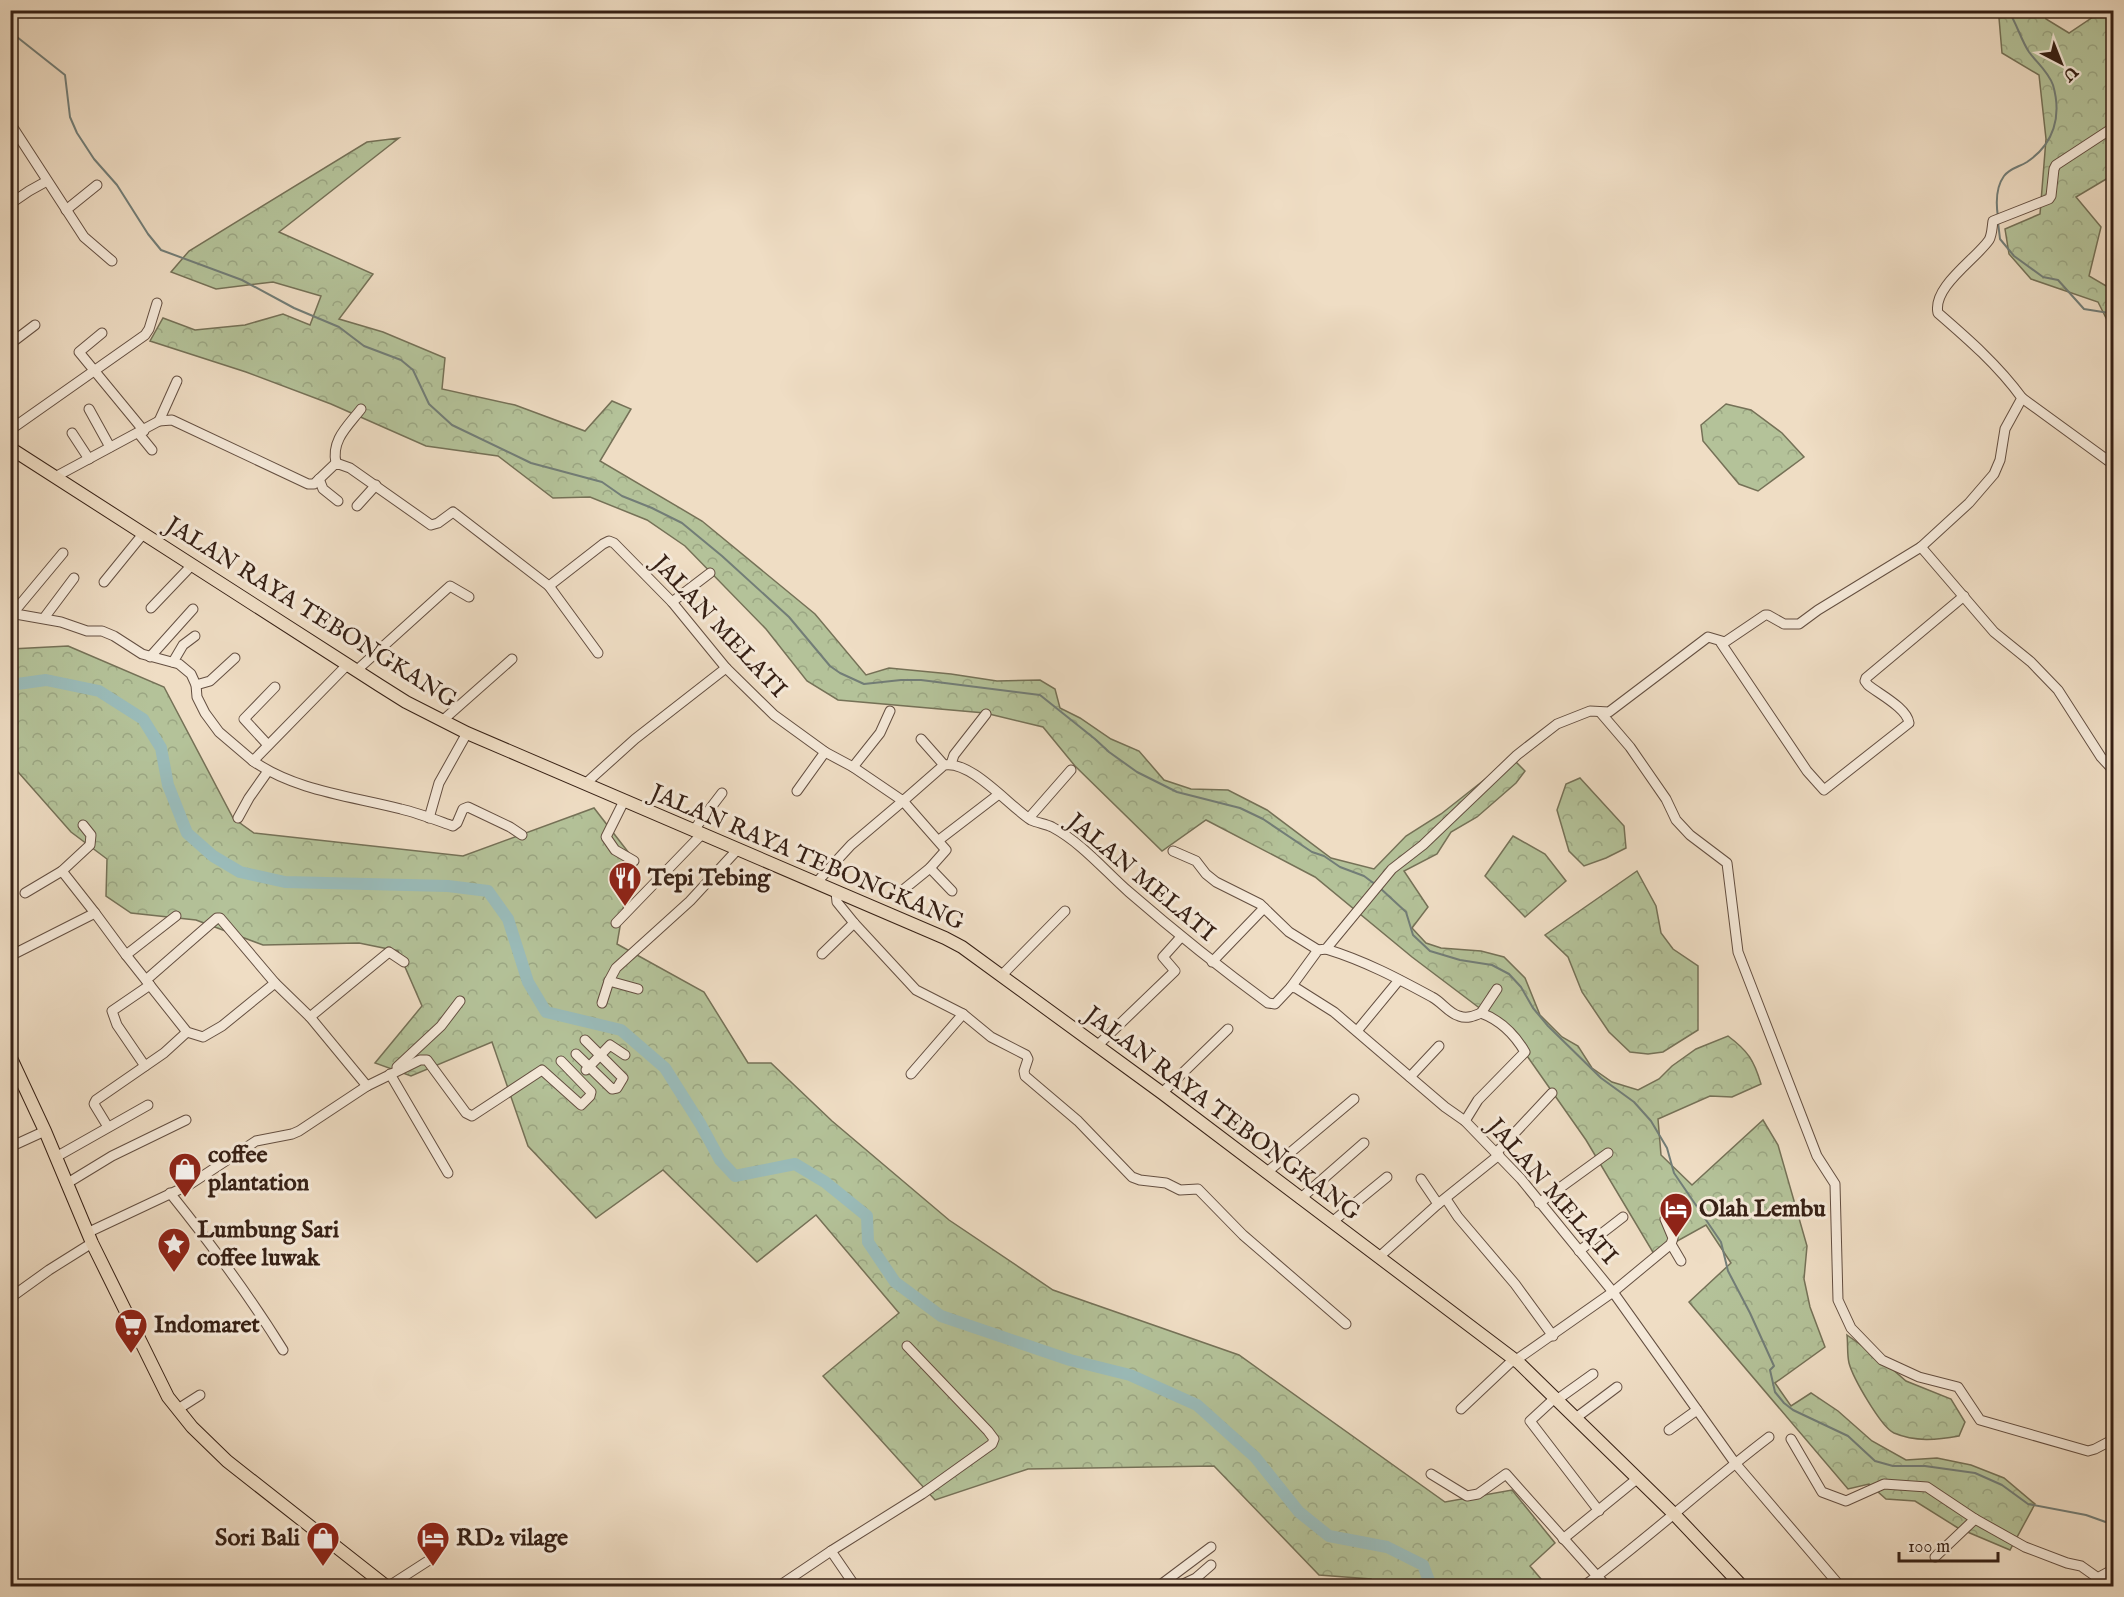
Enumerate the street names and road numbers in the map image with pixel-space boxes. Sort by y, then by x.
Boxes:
street label: JALAN RAYA TEBONGKANG [157,509,463,716]
street label: JALAN MELATI [643,547,793,705]
street label: JALAN RAYA TEBONGKANG [643,777,969,938]
street label: JALAN MELATI [1058,805,1222,949]
street label: JALAN RAYA TEBONGKANG [1075,998,1366,1228]
street label: JALAN MELATI [1478,1110,1624,1272]

